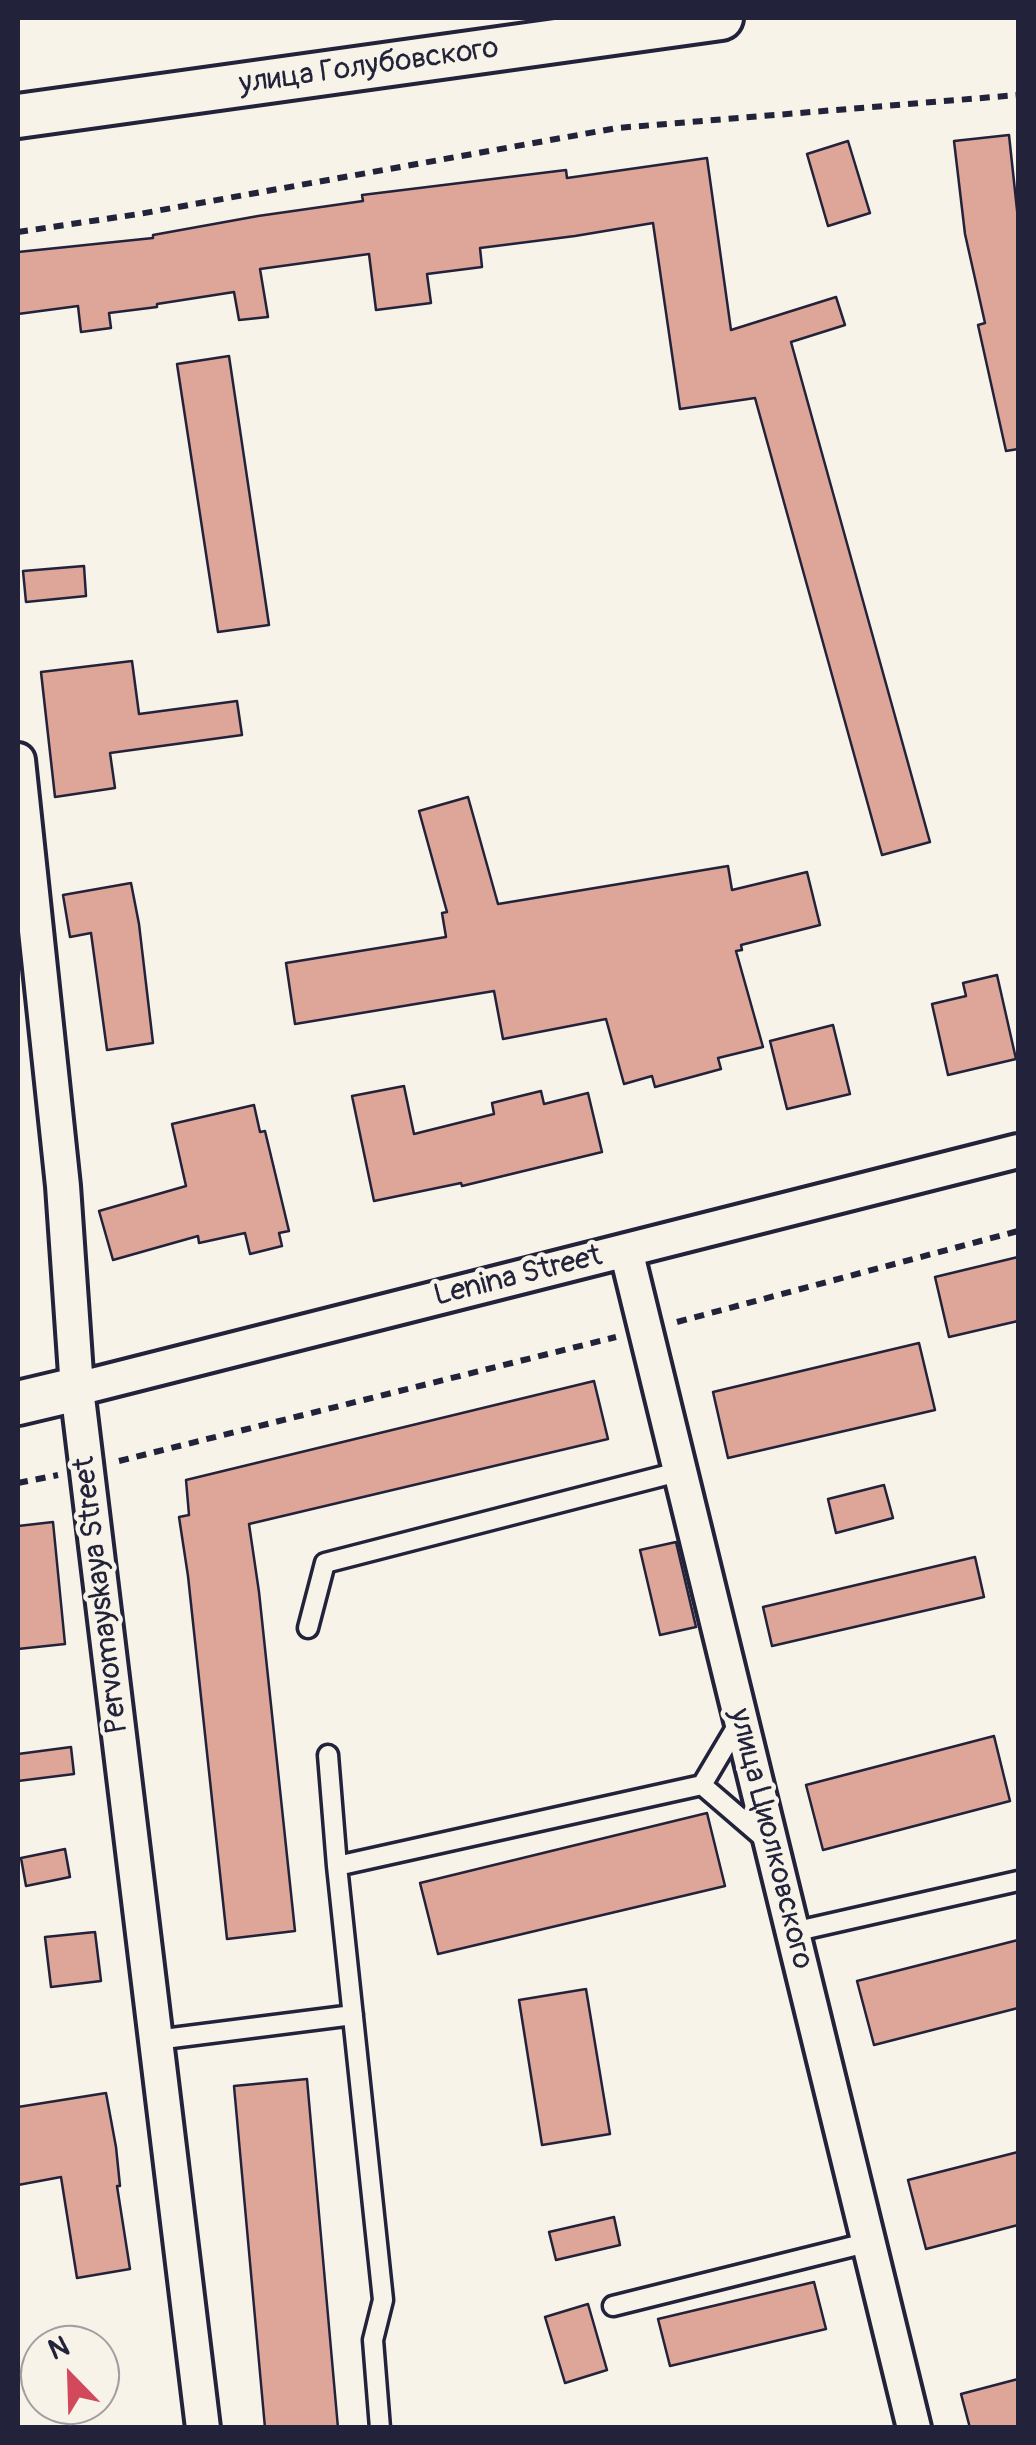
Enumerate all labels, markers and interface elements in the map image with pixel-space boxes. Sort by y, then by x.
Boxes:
street label: улица Голубовского [237,31,501,103]
street label: Lenina Street [430,1239,606,1315]
street label: Pervomayskaya Street [67,1455,137,1735]
street label: улица Циолковского [720,1705,820,1973]
north arrow [20,2325,120,2425]
text: N [43,2329,74,2369]

